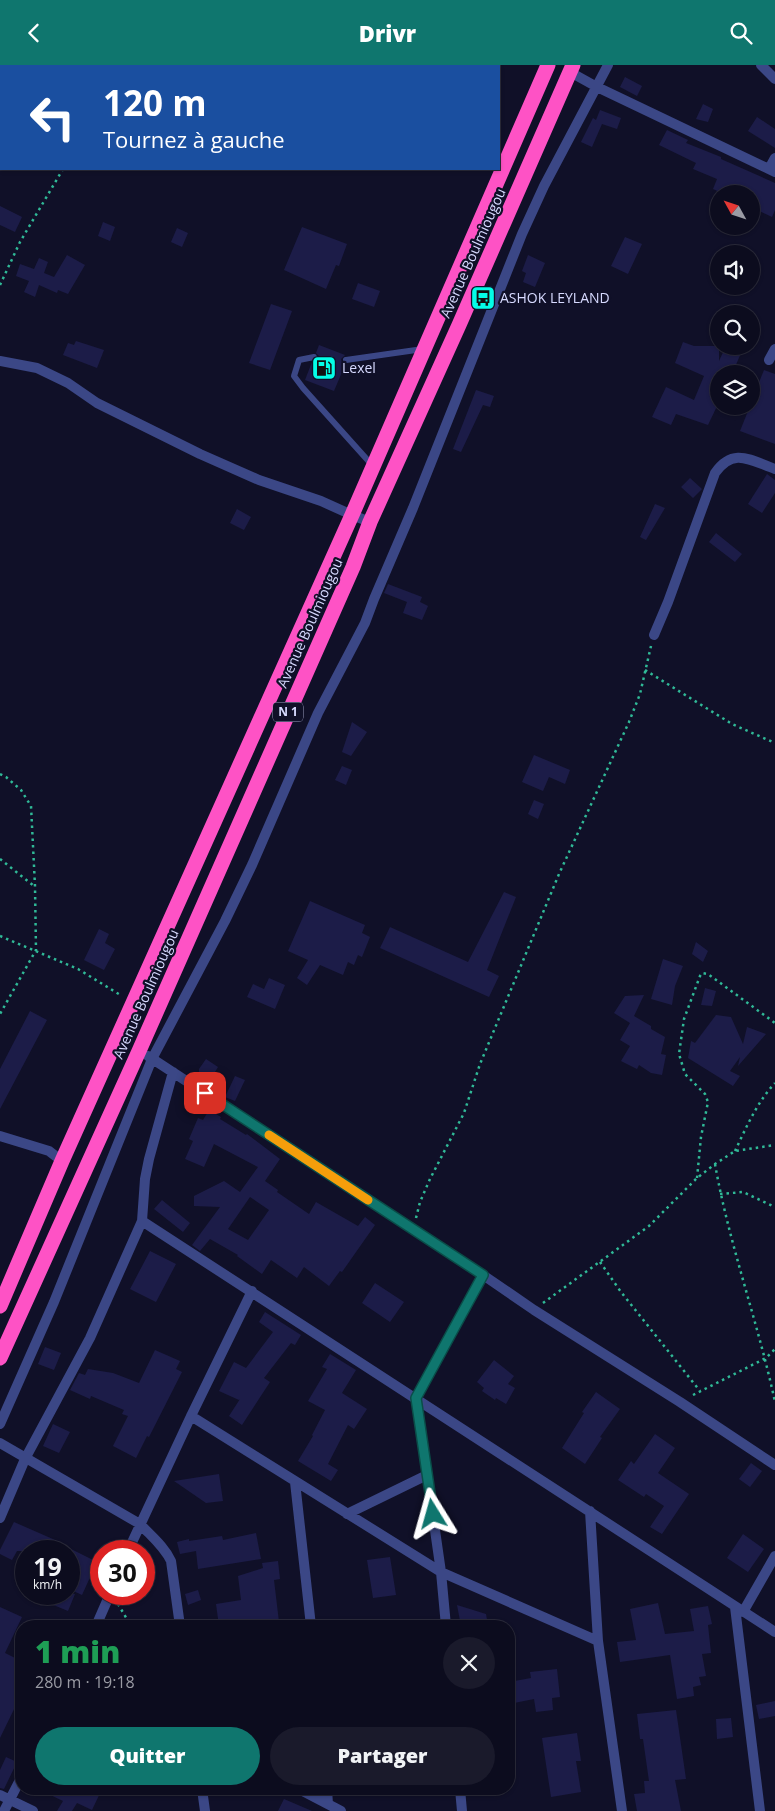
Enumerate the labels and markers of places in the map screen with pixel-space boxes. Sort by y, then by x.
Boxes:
bus stop icon: ASHOK LEYLAND [470,285,496,311]
place label: ASHOK LEYLAND [500,288,610,307]
fuel station icon: Lexel [311,355,337,381]
place label: Lexel [342,358,376,377]
pin [184,1072,226,1114]

